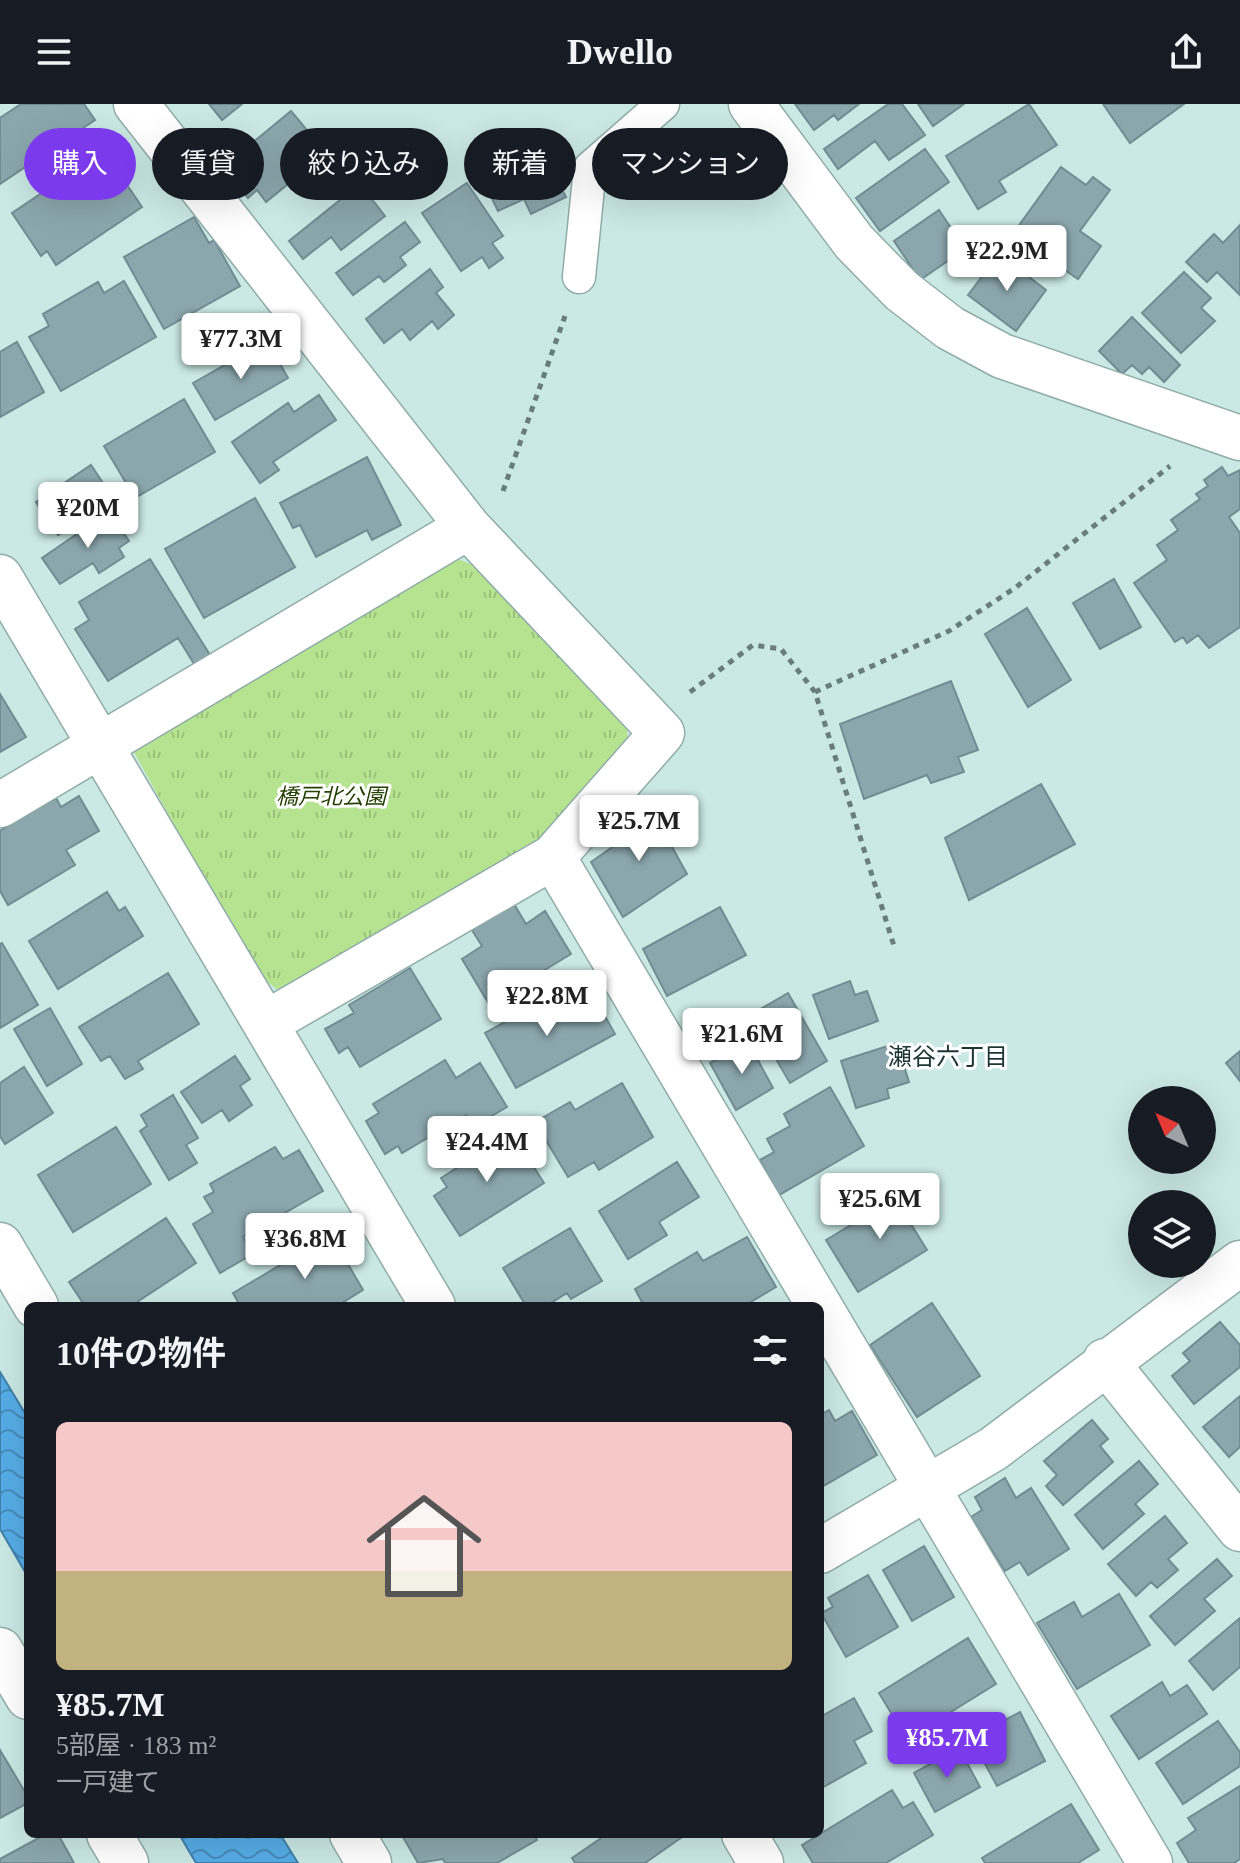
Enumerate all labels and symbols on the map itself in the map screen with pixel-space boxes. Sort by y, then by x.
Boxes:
pin: ¥22.9M [942,225,1072,293]
pin: ¥77.3M [176,313,306,381]
pin: ¥20M [41,482,135,550]
park label: 橋戸北公園 [276,784,389,809]
pin: ¥25.7M [574,795,704,863]
pin: ¥22.8M [482,970,612,1038]
pin: ¥21.6M [677,1008,807,1076]
district label: 瀬谷六丁目 [888,1044,1008,1070]
north arrow [1128,1086,1216,1174]
pin: ¥24.4M [422,1116,552,1184]
pin: ¥25.6M [815,1173,945,1241]
pin: ¥36.8M [240,1213,370,1281]
pin: ¥85.7M [882,1712,1012,1780]

